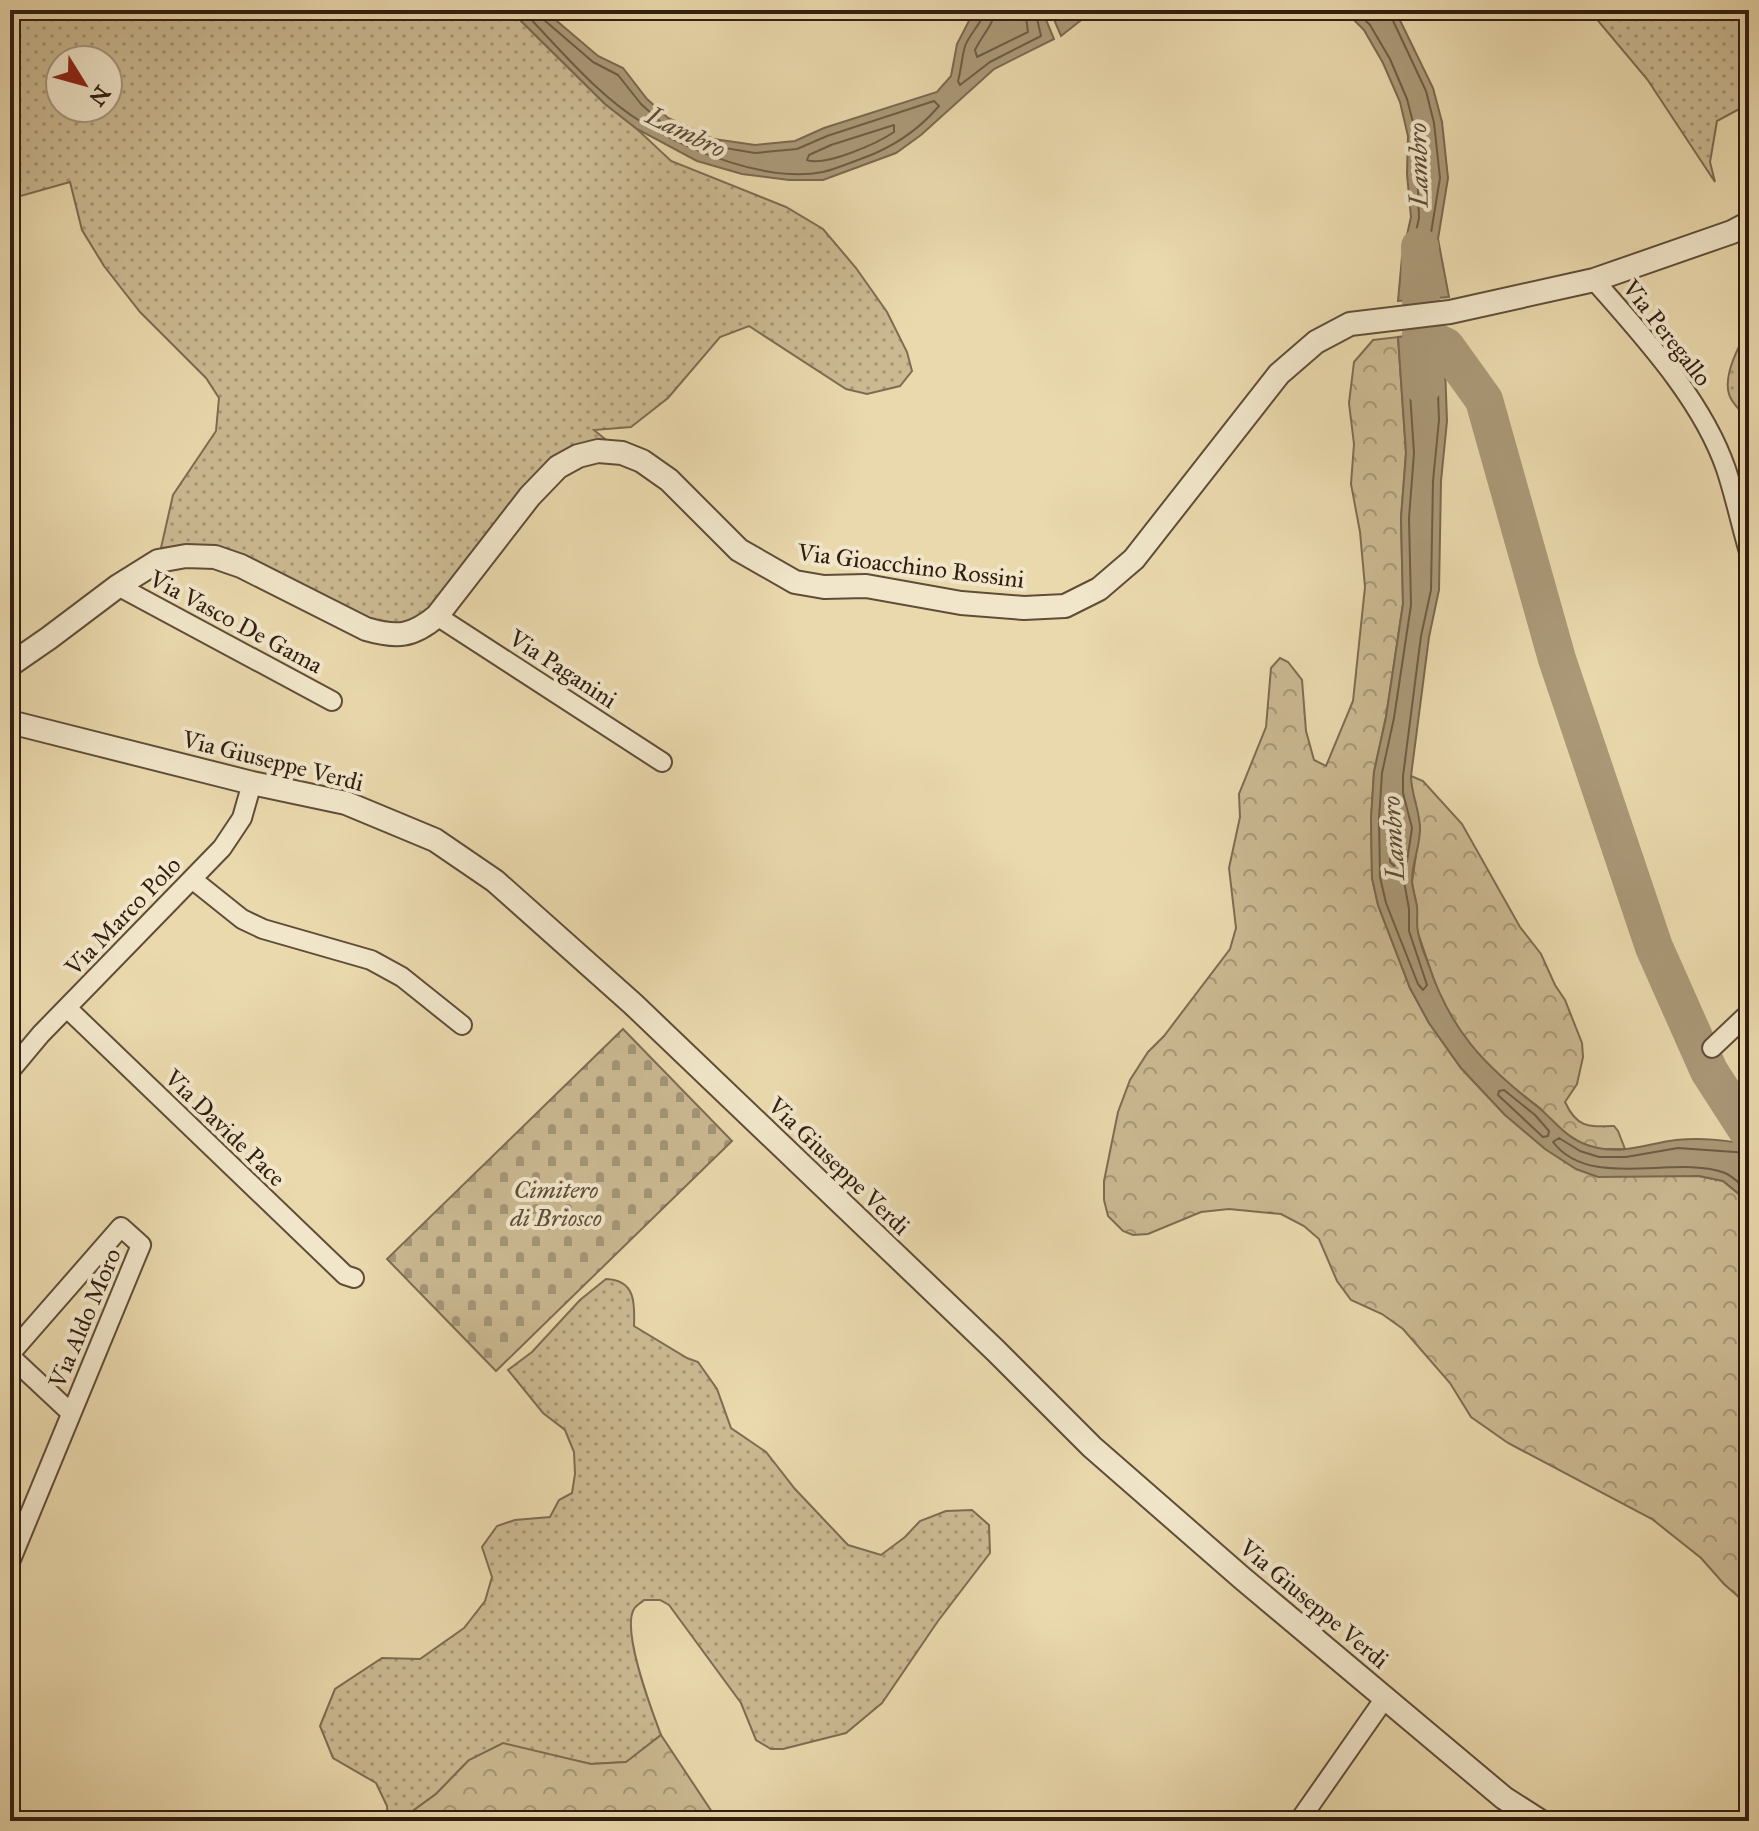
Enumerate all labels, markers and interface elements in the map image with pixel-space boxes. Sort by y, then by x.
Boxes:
north arrow [44,44,124,124]
text: N [83,80,116,112]
water label: Lambro [640,99,731,165]
water label: Lambro [1401,122,1435,208]
street label: Via Peregallo [1615,273,1718,392]
street label: Via Gioacchino Rossini [795,537,1027,595]
street label: Via Vasco De Gama [143,563,329,681]
street label: Via Paganini [503,623,623,715]
street label: Via Giuseppe Verdi [178,724,367,798]
water label: Lambro [1375,795,1411,882]
street label: Via Marco Polo [58,850,187,983]
street label: Via Davide Pace [158,1062,292,1193]
street label: Via Giuseppe Verdi [761,1090,917,1242]
park label: Cimitero di Briosco [509,1175,602,1233]
street label: Via Aldo Moro [42,1244,128,1393]
street label: Via Giuseppe Verdi [1232,1532,1395,1675]

